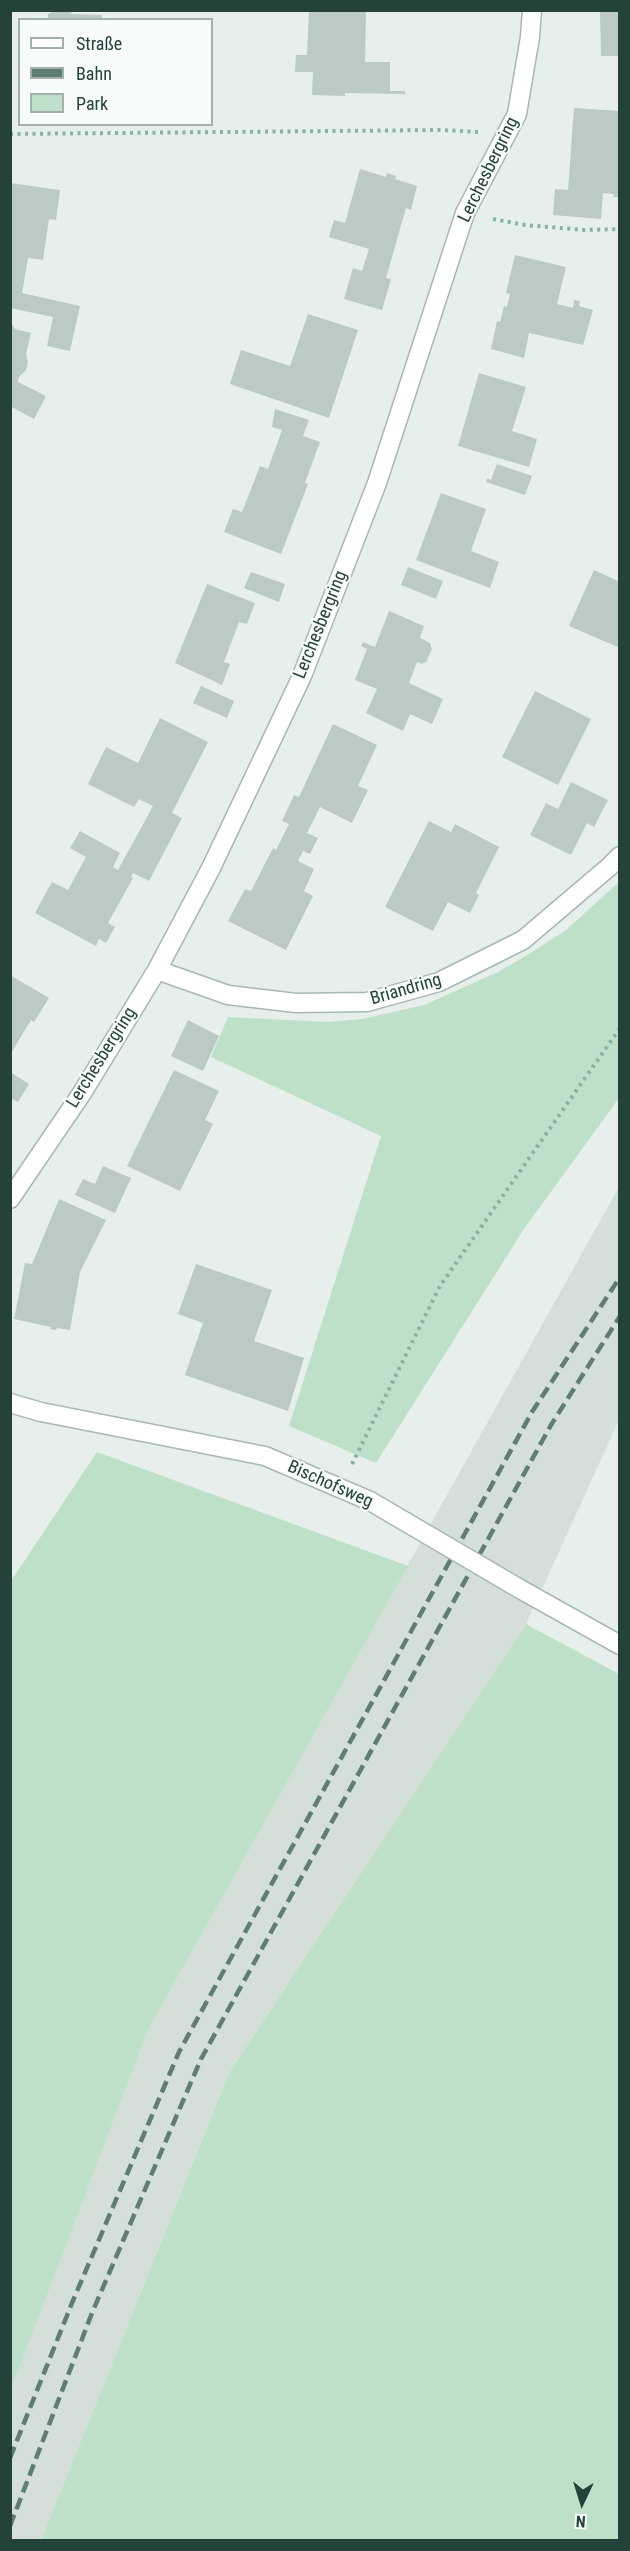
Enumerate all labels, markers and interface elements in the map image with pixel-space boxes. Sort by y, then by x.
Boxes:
legend [18,18,213,126]
text: Straße [76,33,122,54]
text: Bahn [76,63,112,84]
text: Park [76,93,108,114]
street label: Lerchesbergring [454,114,524,226]
street label: Lerchesbergring [290,568,352,682]
street label: Briandring [368,970,444,1010]
street label: Lerchesbergring [62,1004,142,1112]
street label: Bischofsweg [284,1457,376,1513]
north arrow [552,2473,612,2533]
text: N [575,2512,586,2531]

